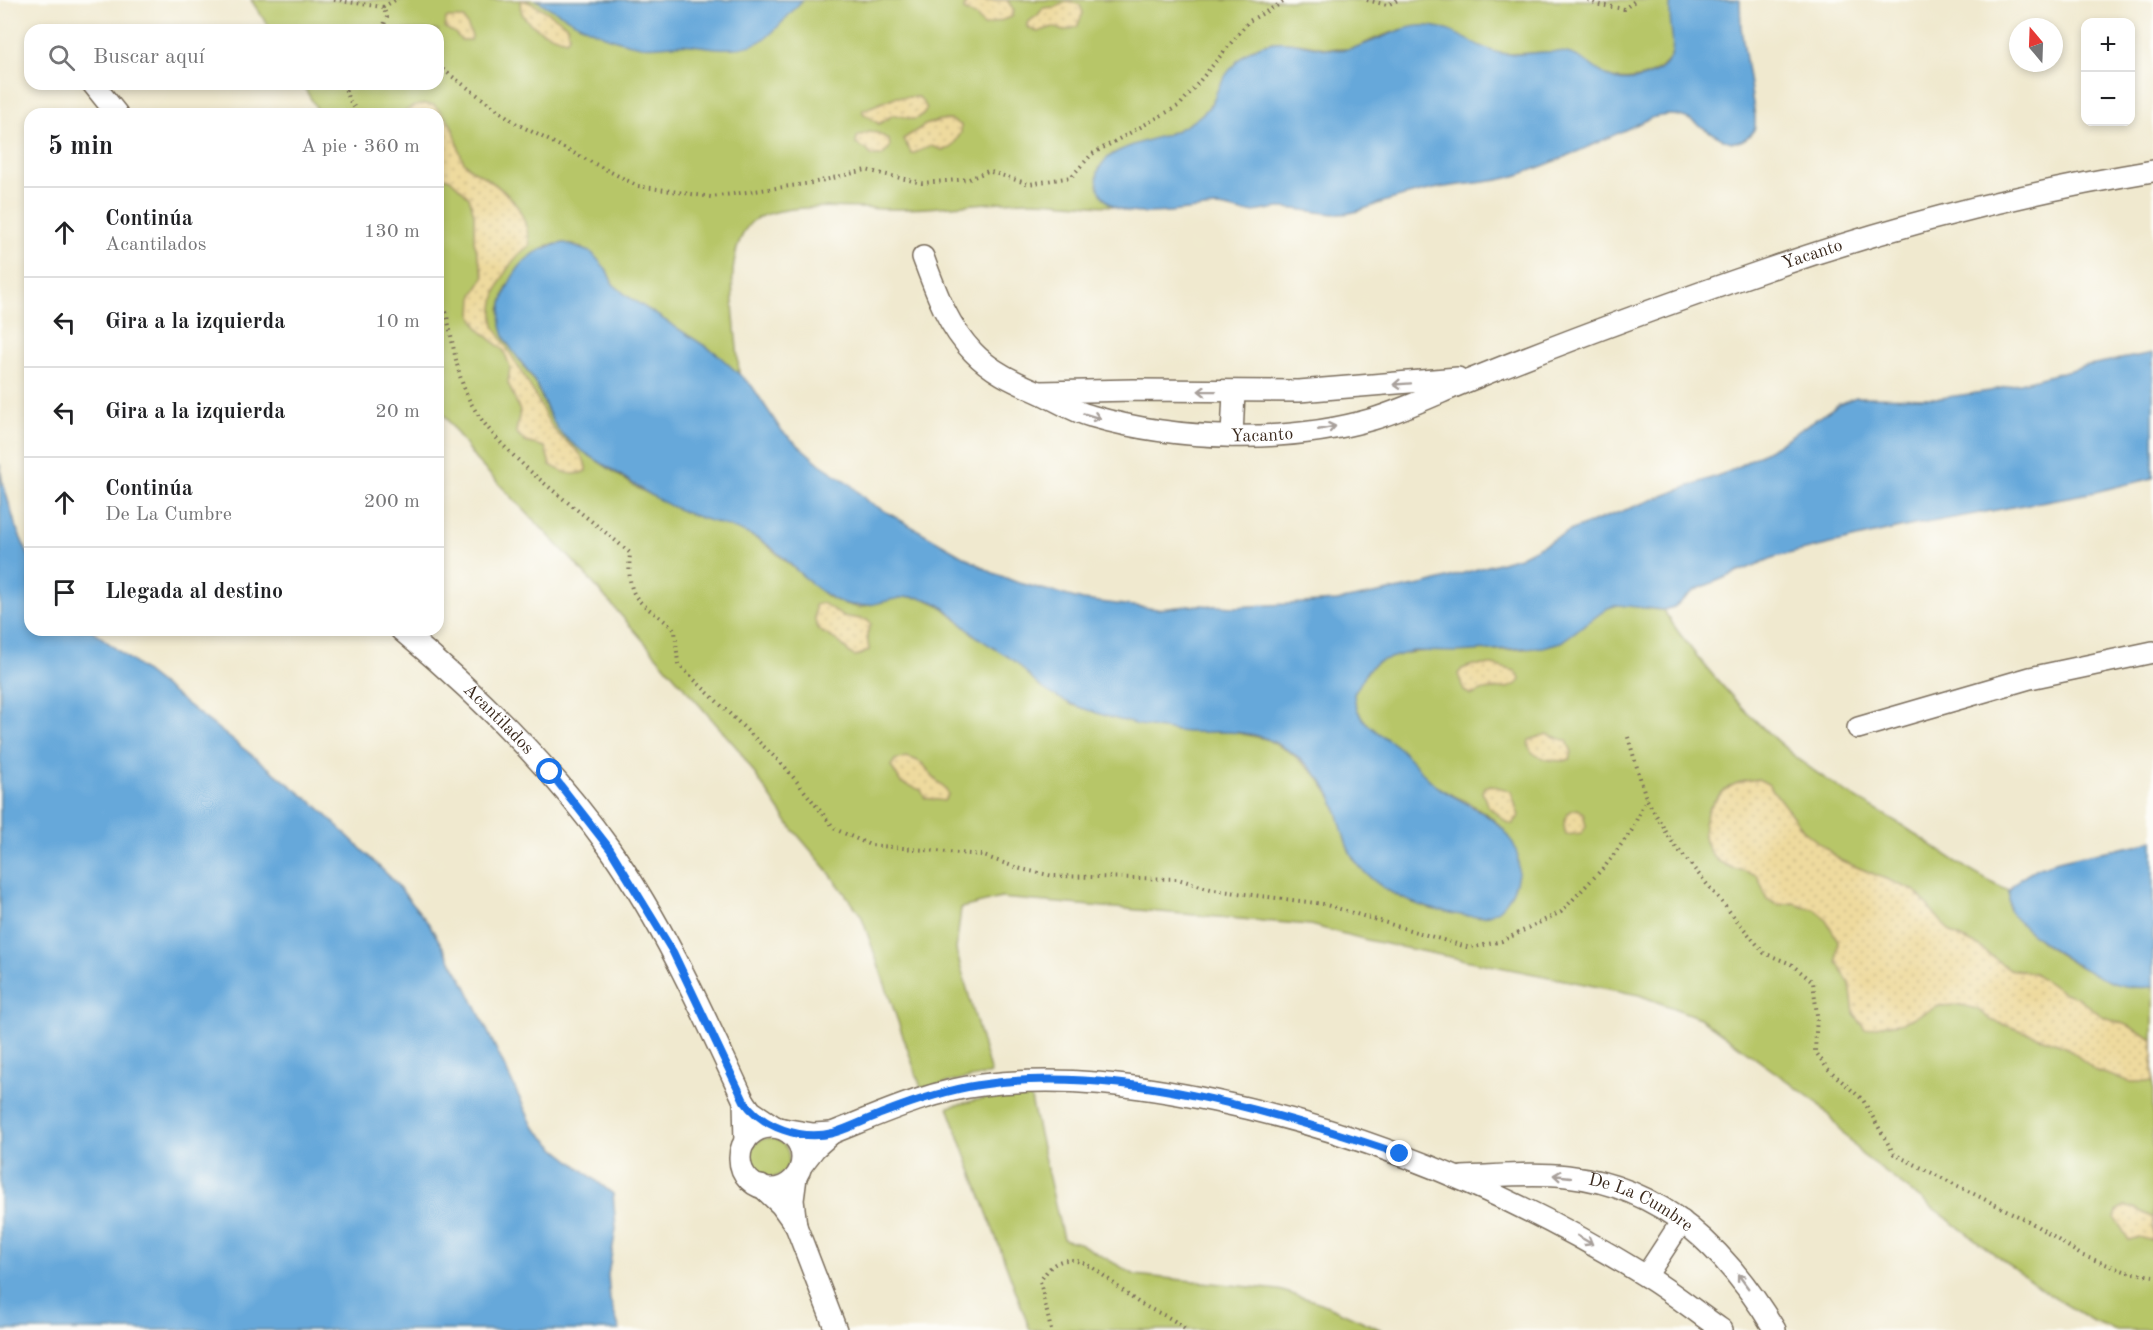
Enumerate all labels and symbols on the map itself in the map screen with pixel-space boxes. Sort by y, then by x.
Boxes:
north arrow [2009,18,2063,72]
street label: Yacanto [1780,236,1845,273]
one-way arrow [1392,379,1412,390]
one-way arrow [1197,386,1217,397]
one-way arrow [1082,411,1101,422]
one-way arrow [1317,422,1336,433]
street label: Yacanto [1230,425,1294,445]
street label: Acantilados [460,680,537,758]
route start [536,758,562,784]
route end [1386,1140,1412,1166]
one-way arrow [1552,1170,1572,1181]
street label: De La Cumbre [1587,1171,1696,1235]
one-way arrow [1576,1235,1593,1247]
one-way arrow [1737,1273,1749,1289]

